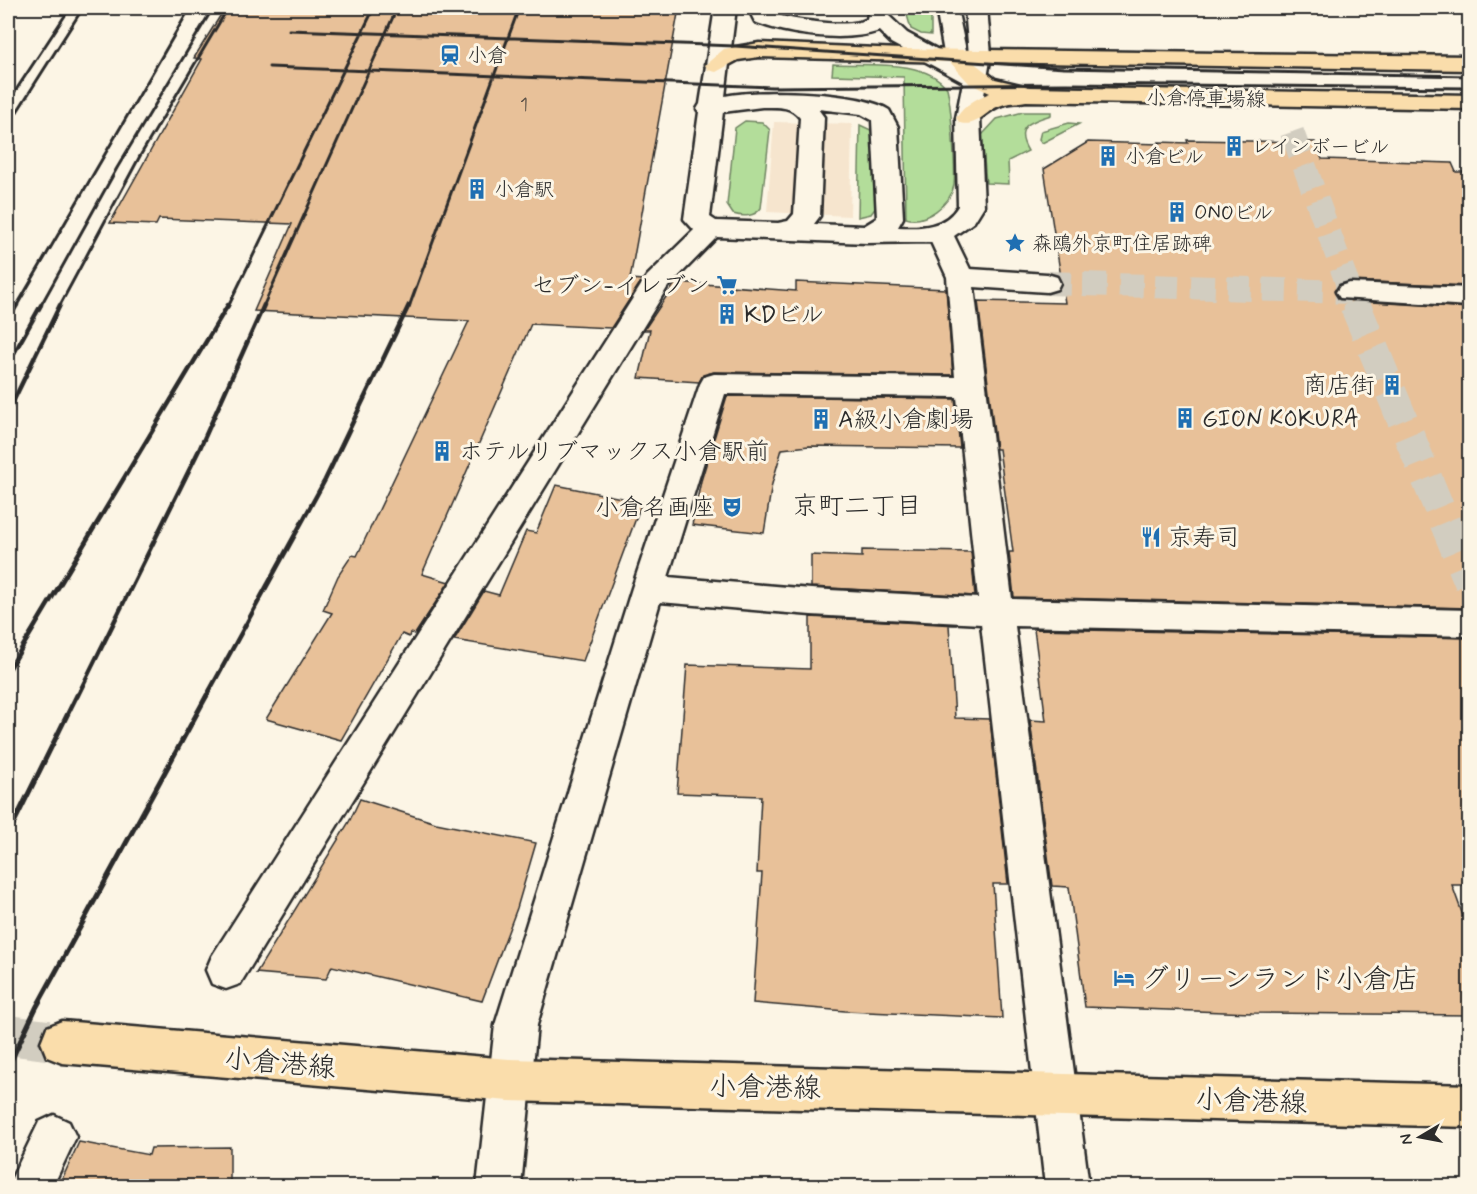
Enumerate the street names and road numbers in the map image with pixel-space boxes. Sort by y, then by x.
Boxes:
street label: 小倉停車場線 [1146,85,1266,114]
street label: 小倉港線 [222,1041,337,1088]
street label: 小倉港線 [709,1069,821,1108]
street label: 小倉港線 [1194,1082,1308,1123]

